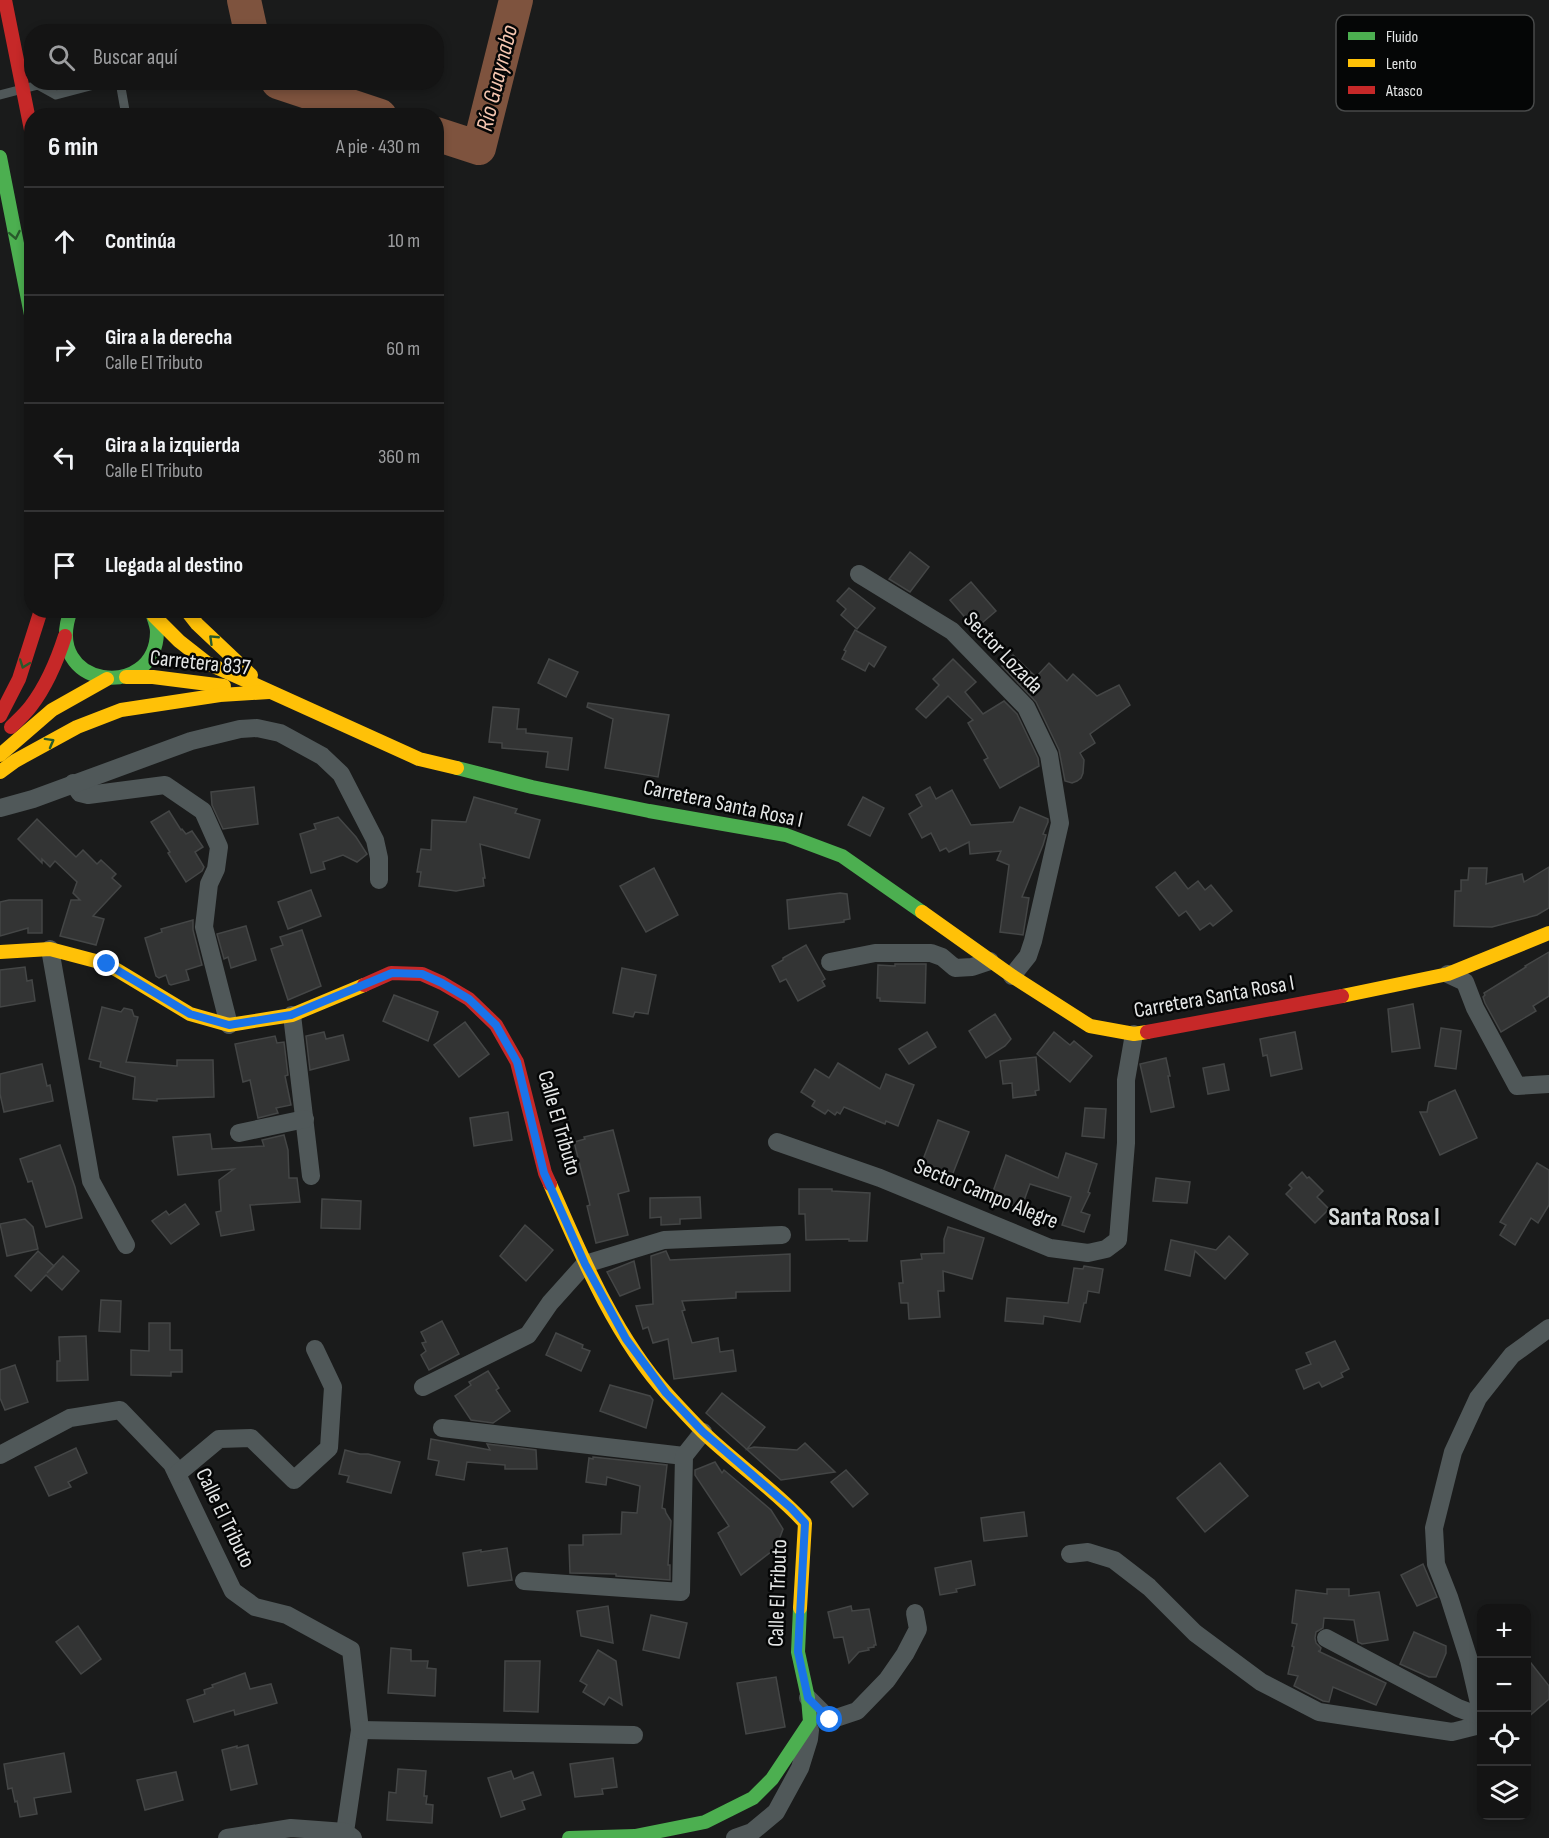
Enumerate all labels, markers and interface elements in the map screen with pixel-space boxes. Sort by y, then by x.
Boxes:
legend [1336,15,1534,111]
water label: Río Guaynabo [470,22,524,134]
search box [24,24,444,90]
text: Fluido [1386,28,1418,47]
icon: search [45,41,78,74]
text: Buscar aquí [93,44,178,71]
text: Lento [1386,55,1417,74]
text: Atasco [1385,82,1423,101]
text: 6 min [48,132,98,163]
text: A pie · 430 m [336,135,420,159]
icon: ahead [48,225,81,258]
text: Continúa [105,228,176,255]
text: 10 m [388,229,420,253]
one-way arrow [8,230,21,240]
text: Gira a la derecha [105,324,232,351]
icon: right [48,333,81,366]
text: 60 m [386,337,420,361]
text: Calle El Tributo [105,351,203,375]
text: Gira a la izquierda [105,432,240,459]
icon: left [48,441,81,474]
text: 360 m [378,445,420,469]
text: Calle El Tributo [105,459,203,483]
icon: arrive [48,549,81,582]
text: Llegada al destino [105,552,243,579]
street label: Sector Lozada [957,606,1049,700]
one-way arrow [209,635,219,646]
street label: Carretera 837 [148,644,252,682]
one-way arrow [19,658,31,669]
one-way arrow [44,738,54,749]
street label: Carretera Santa Rosa I [641,774,805,834]
route end [93,950,119,976]
street label: Carretera Santa Rosa I [1132,970,1296,1024]
street label: Calle El Tributo [531,1068,587,1178]
street label: Sector Campo Alegre [910,1153,1062,1235]
district label: Santa Rosa I [1328,1202,1440,1233]
street label: Calle El Tributo [189,1464,261,1572]
street label: Calle El Tributo [763,1539,793,1647]
map controls [1477,1604,1531,1820]
button: + [1477,1604,1531,1658]
button: − [1477,1658,1531,1712]
route start [816,1706,842,1732]
button: locate [1477,1712,1531,1766]
button: layers [1477,1766,1531,1820]

